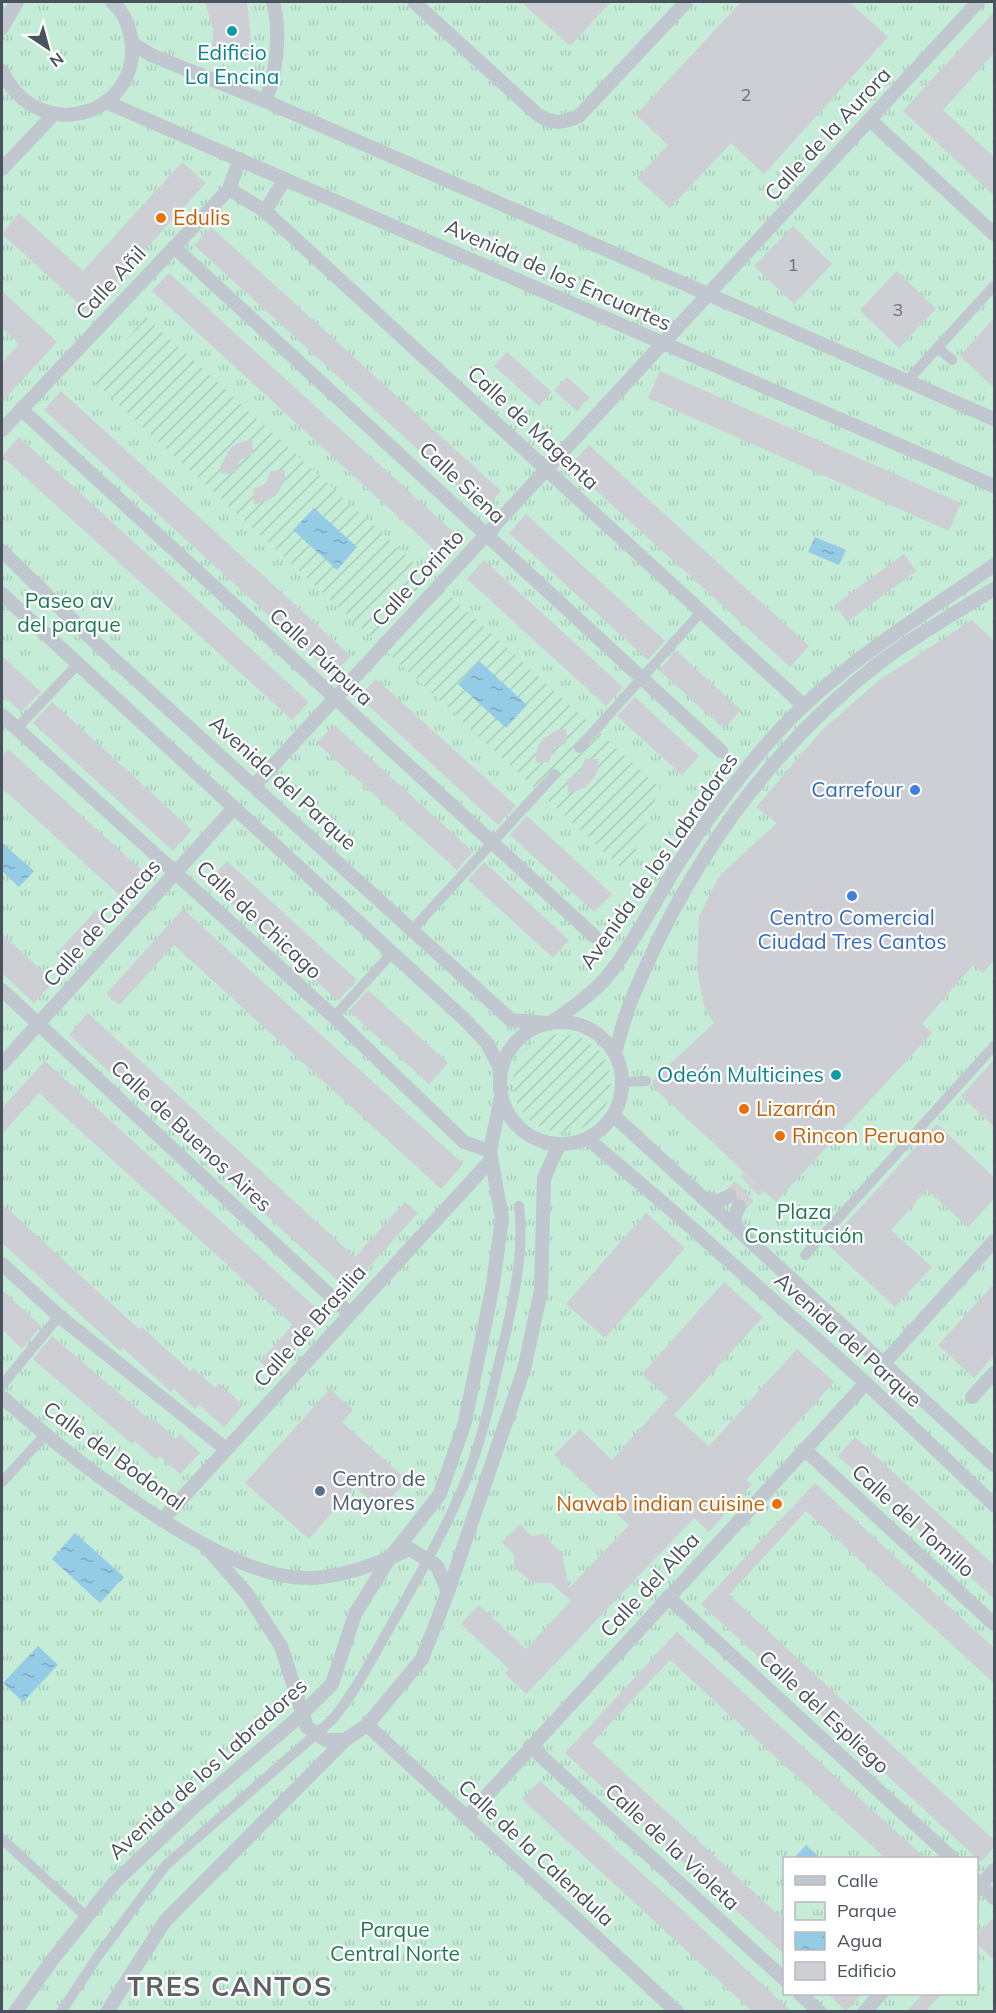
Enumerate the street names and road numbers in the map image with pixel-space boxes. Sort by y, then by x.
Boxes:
street label: Calle de la Aurora [759,61,896,206]
street label: Avenida de los Encuartes [441,212,675,336]
street label: Calle Añil [70,240,151,325]
street label: Calle de Magenta [463,360,605,495]
street label: Calle Siena [414,436,511,529]
street label: Calle Corinto [366,523,469,631]
street label: Calle Púrpura [265,602,379,711]
street label: Avenida del Parque [205,709,363,855]
street label: Avenida de los Labradores [573,747,743,974]
street label: Calle de Caracas [37,853,165,992]
street label: Calle de Chicago [191,854,328,984]
street label: Calle de Buenos Aires [106,1054,278,1217]
street label: Calle de Brasilia [248,1259,371,1392]
street label: Avenida del Parque [770,1266,928,1412]
street label: Calle del Bodonal [39,1395,191,1515]
street label: Calle del Tomillo [847,1458,981,1582]
street label: Calle del Alba [594,1527,704,1642]
street label: Calle del Espliego [754,1644,895,1779]
street label: Avenida de los Labradores [103,1672,312,1864]
street label: Calle de la Calendula [453,1773,620,1931]
street label: Calle de la Violeta [600,1777,745,1915]

